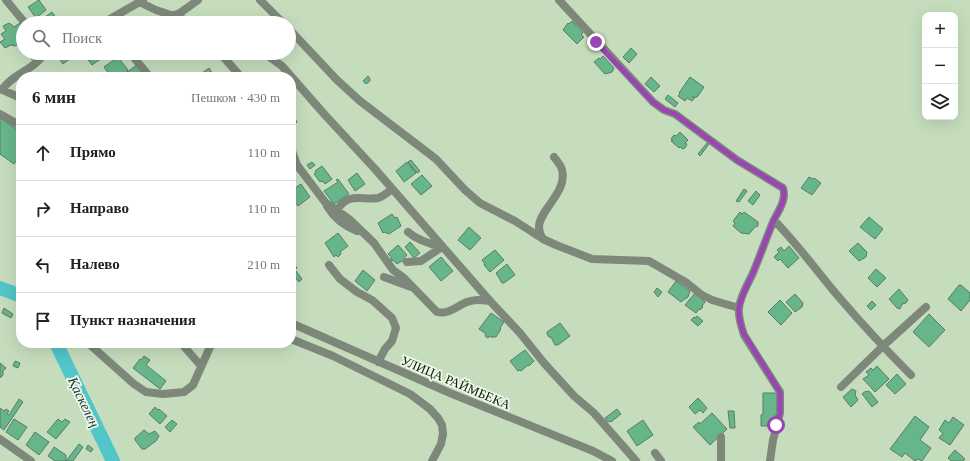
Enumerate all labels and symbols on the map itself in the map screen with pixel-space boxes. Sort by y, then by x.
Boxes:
route end [587,33,605,51]
street label: УЛИЦА РАЙМБЕКА [399,353,513,413]
water label: Қаскелең [64,374,102,430]
route start [767,416,785,434]

